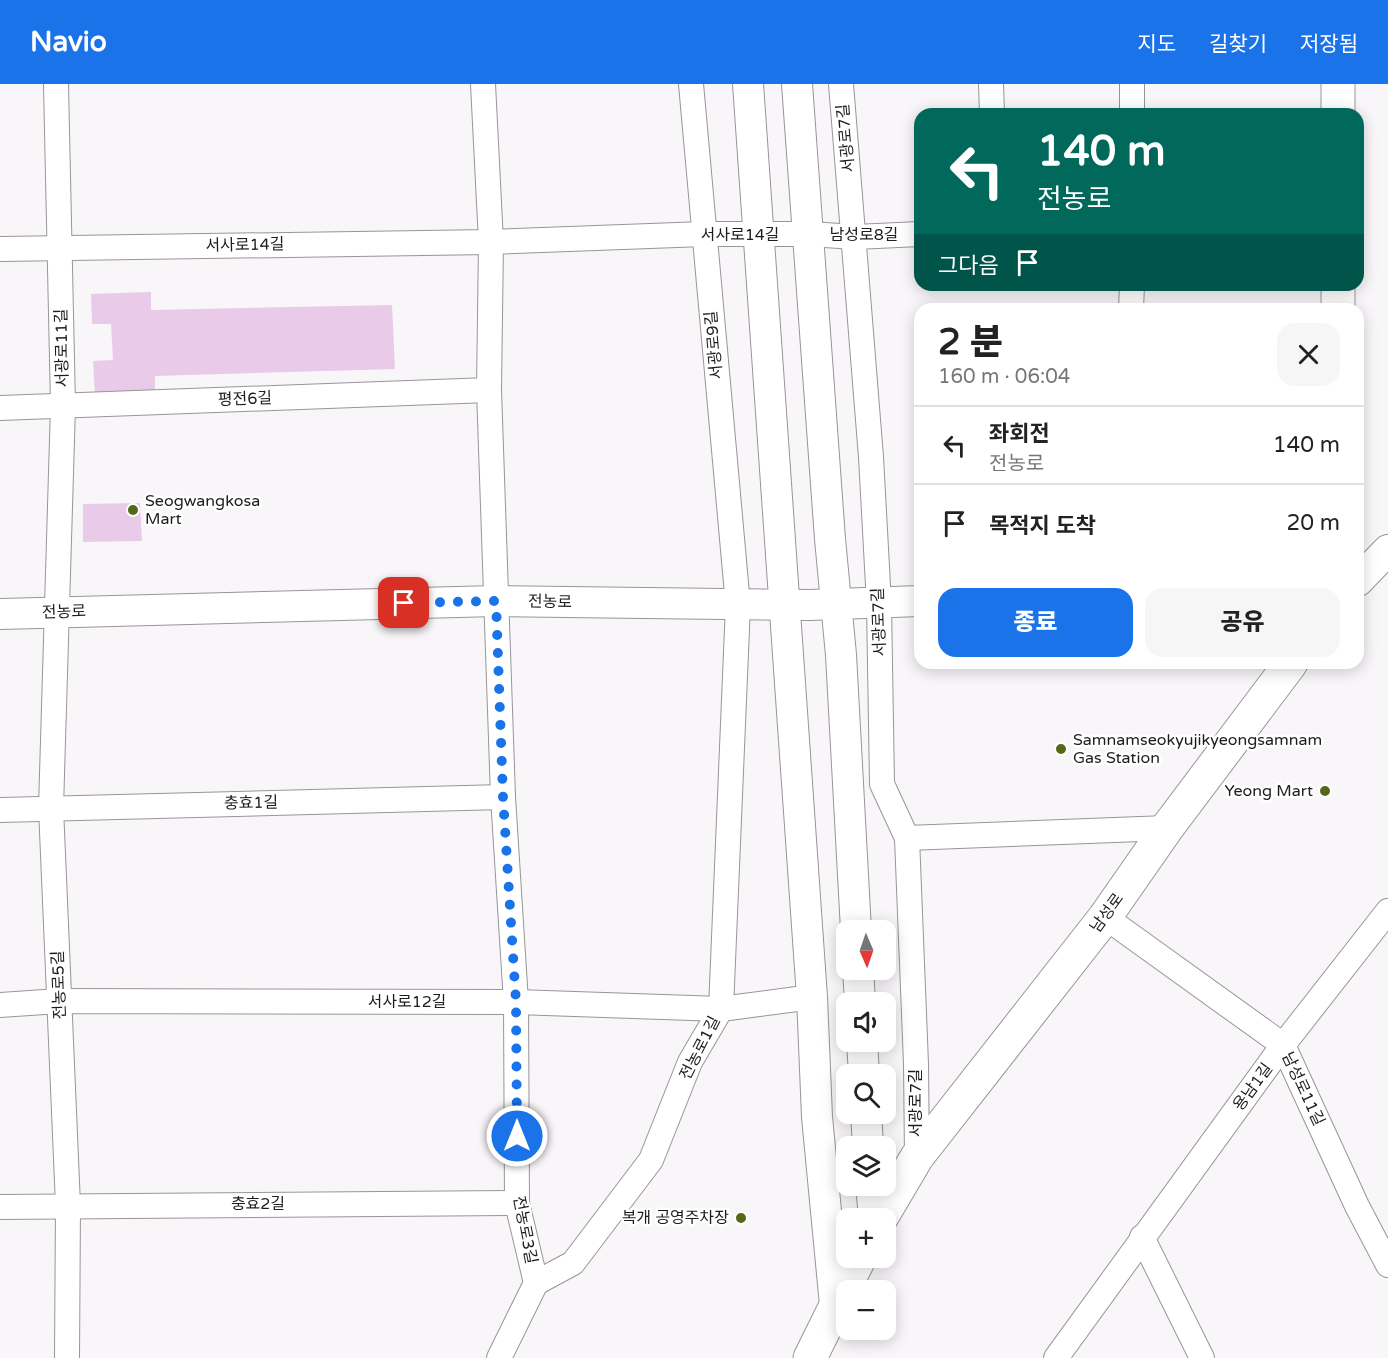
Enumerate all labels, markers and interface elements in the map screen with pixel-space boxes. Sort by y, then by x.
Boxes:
text: Navio [30,25,107,59]
text: 지도 [1137,32,1176,57]
text: 길찾기 [1209,32,1267,57]
text: 저장됨 [1300,32,1358,57]
street label: 서광로7길 [833,103,859,173]
text: 140 m [1037,126,1166,177]
icon: left [938,132,1016,210]
text: 전농로 [1037,183,1112,216]
street label: 서사로14길 [701,225,779,245]
street label: 남성로8길 [830,225,898,245]
street label: 서사로14길 [205,234,285,256]
icon: arrive [1011,246,1044,279]
text: 그다음 [938,253,999,279]
street label: 서광로11길 [51,308,73,388]
street label: 서광로9길 [701,310,727,380]
text: 2 분 [938,321,1003,364]
button: close [1277,323,1340,386]
text: 160 m · 06:04 [938,365,1070,389]
street label: 평전6길 [218,388,272,410]
text: 좌회전 [989,421,1050,447]
icon: left [938,429,971,462]
text: 140 m [1273,432,1340,458]
text: 전농로 [989,452,1044,476]
place label: Seogwangkosa Mart [145,491,260,529]
marker: Seogwangkosa Mart [126,503,140,517]
icon: arrive [938,507,971,540]
text: 20 m [1286,510,1340,536]
text: 목적지 도착 [989,513,1096,539]
pin [378,577,429,628]
icon: arrive [387,586,420,619]
street label: 서광로7길 [868,587,890,657]
button: 종료 [938,588,1133,657]
button: 공유 [1145,588,1340,657]
street label: 전농로 [528,592,573,612]
street label: 전농로 [42,601,87,623]
place label: Samnamseokyujikyeongsamnam Gas Station [1073,730,1322,768]
marker: Samnamseokyujikyeongsamnam Gas Station [1054,742,1068,756]
place label: Yeong Mart [1225,781,1313,801]
marker: Yeong Mart [1318,784,1332,798]
street label: 충효1길 [224,793,278,813]
street label: 남성로 [1086,889,1128,937]
north arrow [836,920,896,980]
map controls [836,920,896,1340]
street label: 전농로5길 [48,950,70,1020]
street label: 서사로12길 [368,992,446,1012]
button: sound [836,992,896,1052]
street label: 전농로1길 [675,1013,725,1083]
street label: 남성로11길 [1277,1049,1329,1129]
street label: 용남1길 [1229,1059,1277,1115]
button: search [836,1064,896,1124]
street label: 서광로7길 [906,1069,926,1137]
position arrow [485,1104,549,1168]
button: layers [836,1136,896,1196]
street label: 충효2길 [231,1194,285,1214]
street label: 전농로3길 [509,1194,541,1266]
place label: 복개 공영주차장 [622,1208,729,1228]
button: + [836,1208,896,1268]
marker: 복개 공영주차장 [734,1211,748,1225]
button: − [836,1280,896,1340]

